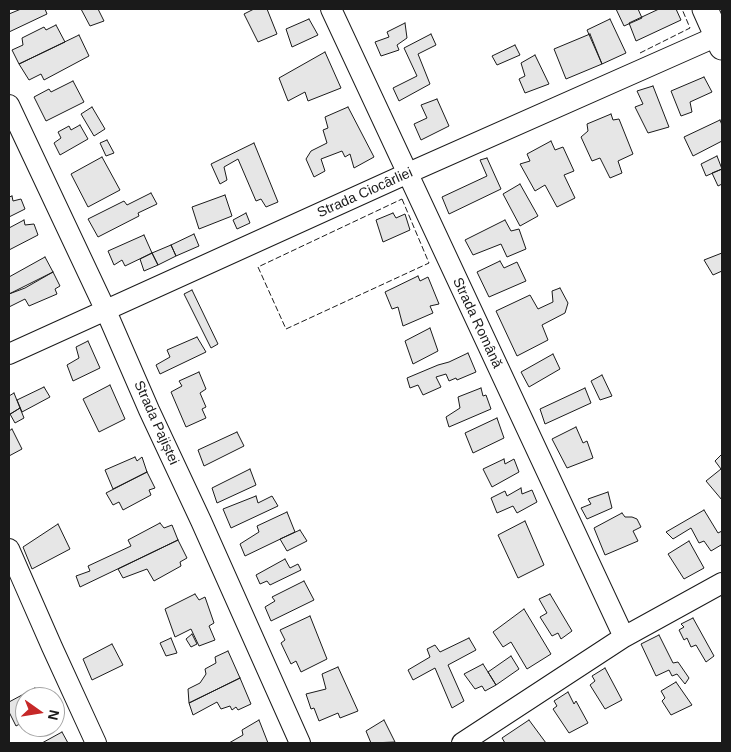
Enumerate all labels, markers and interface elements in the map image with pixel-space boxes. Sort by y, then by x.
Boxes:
street label: Strada Ciocârliei [315,164,415,222]
street label: Strada Română [449,275,505,371]
street label: Strada Pajiștei [130,378,182,468]
north arrow [15,687,65,737]
text: N [45,708,63,722]

